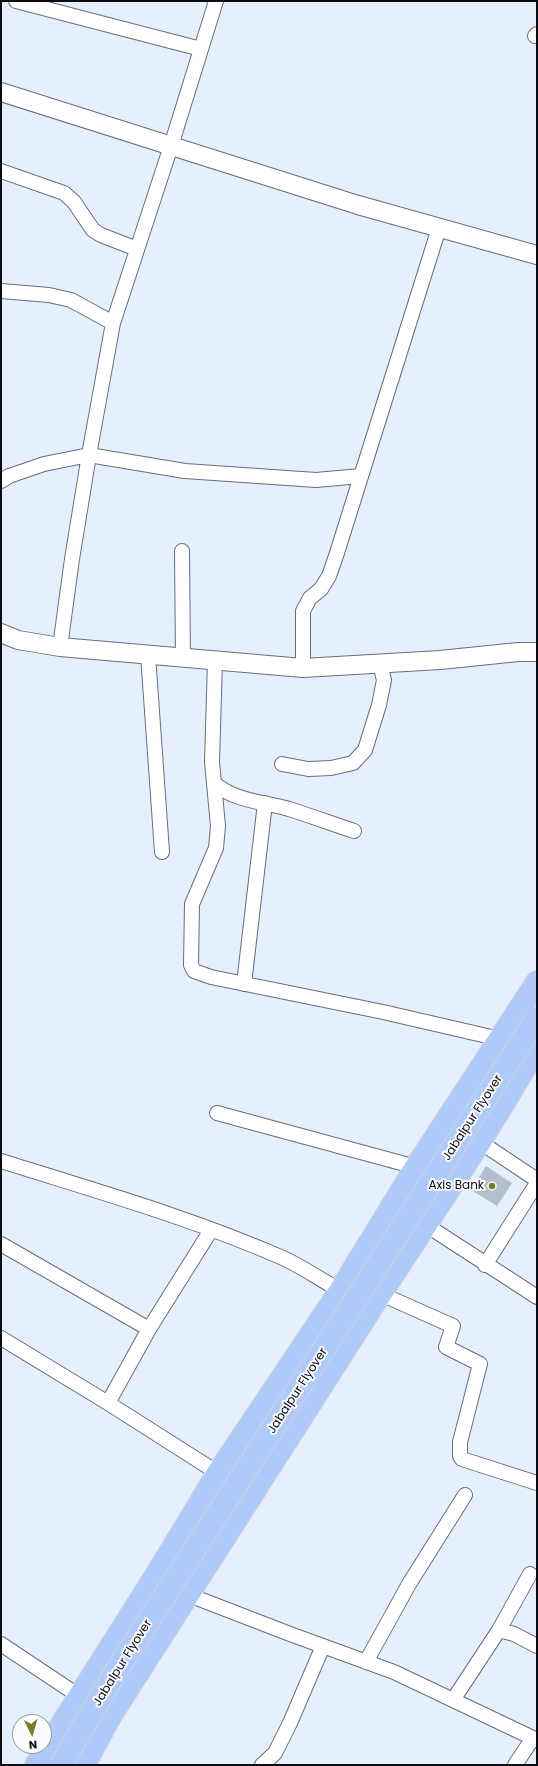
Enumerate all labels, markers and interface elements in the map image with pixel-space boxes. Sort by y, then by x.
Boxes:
street label: Jabalpur Flyover [440,1072,506,1164]
place label: Axis Bank [428,1179,484,1193]
marker: Axis Bank [487,1181,497,1191]
street label: Jabalpur Flyover [265,1345,331,1437]
street label: Jabalpur Flyover [91,1617,155,1709]
north arrow [12,1714,52,1754]
text: N [28,1737,38,1753]

